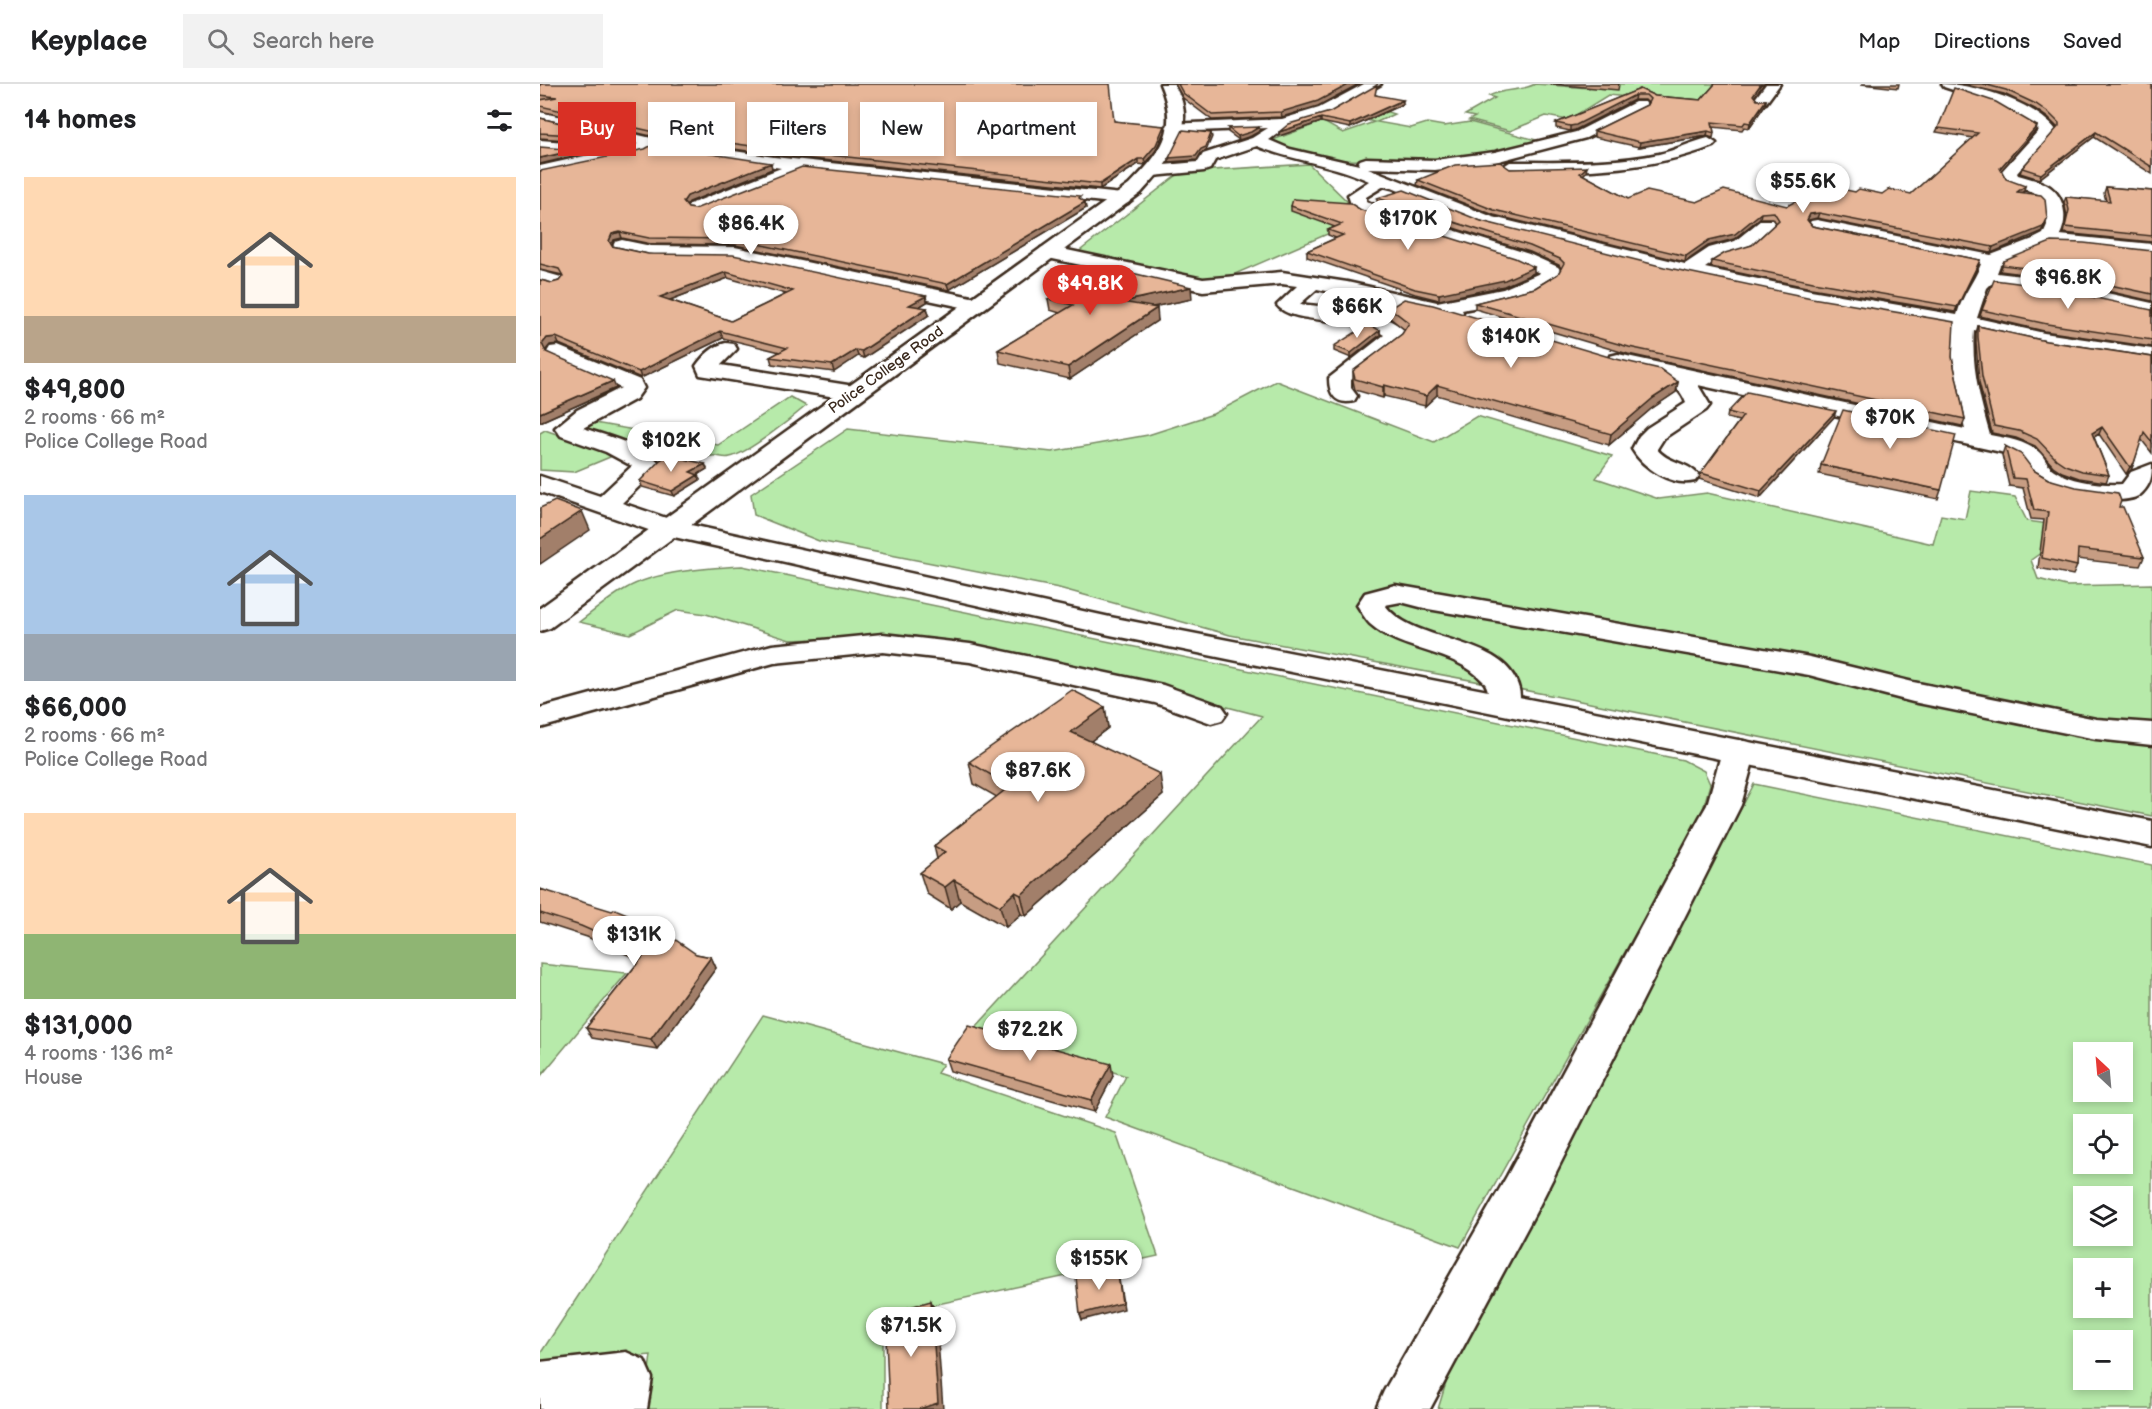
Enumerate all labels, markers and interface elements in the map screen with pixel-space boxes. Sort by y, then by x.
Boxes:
search box [183,14,603,68]
text: Keyplace [30,25,147,58]
icon: search [204,25,237,58]
text: Search here [252,28,374,55]
text: Map [1858,29,1901,54]
text: Directions [1934,29,2030,54]
text: Saved [2063,29,2122,54]
chip: Buy [558,102,636,156]
chip: Rent [648,102,735,156]
chip: Filters [747,102,848,156]
chip: New [860,102,944,156]
chip: Apartment [956,102,1097,156]
icon: filters [483,104,516,137]
text: 14 homes [24,105,136,136]
pin: $55.6K [1754,163,1852,214]
text: $55.6K [1770,170,1836,194]
pin: $170K [1366,200,1450,251]
pin: $86.4K [702,205,800,256]
text: $170K [1379,207,1437,231]
text: $86.4K [717,212,785,236]
icon: home [216,216,324,324]
pin: $96.8K [2019,259,2117,310]
pin: $49.8K [1041,265,1139,316]
text: $96.8K [2034,266,2102,290]
text: $49.8K [1057,272,1123,296]
pin: $66K [1321,288,1393,339]
text: $66K [1331,295,1383,319]
pin: $140K [1469,318,1553,369]
street label: Police College Road [825,322,947,418]
text: $140K [1481,325,1541,349]
text: $49,800 [24,375,125,406]
pin: $70K [1854,399,1926,450]
text: 2 rooms · 66 m² [24,406,165,430]
text: $70K [1865,406,1915,430]
pin: $102K [629,422,713,473]
text: $102K [641,429,701,453]
text: Police College Road [24,430,208,454]
icon: home [216,534,324,642]
text: $66,000 [24,693,127,724]
text: 2 rooms · 66 m² [24,724,165,748]
text: Police College Road [24,748,208,772]
pin: $87.6K [989,752,1087,803]
text: $87.6K [1005,759,1071,783]
icon: home [216,852,324,960]
pin: $131K [592,916,676,967]
text: $131K [606,923,662,947]
text: $131,000 [24,1011,133,1042]
pin: $72.2K [981,1011,1079,1062]
text: $72.2K [997,1018,1063,1042]
text: 4 rooms · 136 m² [24,1042,173,1066]
north arrow [2073,1042,2133,1102]
map controls [2073,1042,2133,1390]
text: House [24,1066,83,1090]
button: locate [2073,1114,2133,1174]
button: layers [2073,1186,2133,1246]
pin: $155K [1057,1240,1141,1291]
text: $155K [1070,1247,1128,1271]
button: + [2073,1258,2133,1318]
pin: $71.5K [862,1307,960,1358]
text: $71.5K [880,1314,942,1338]
button: − [2073,1330,2133,1390]

